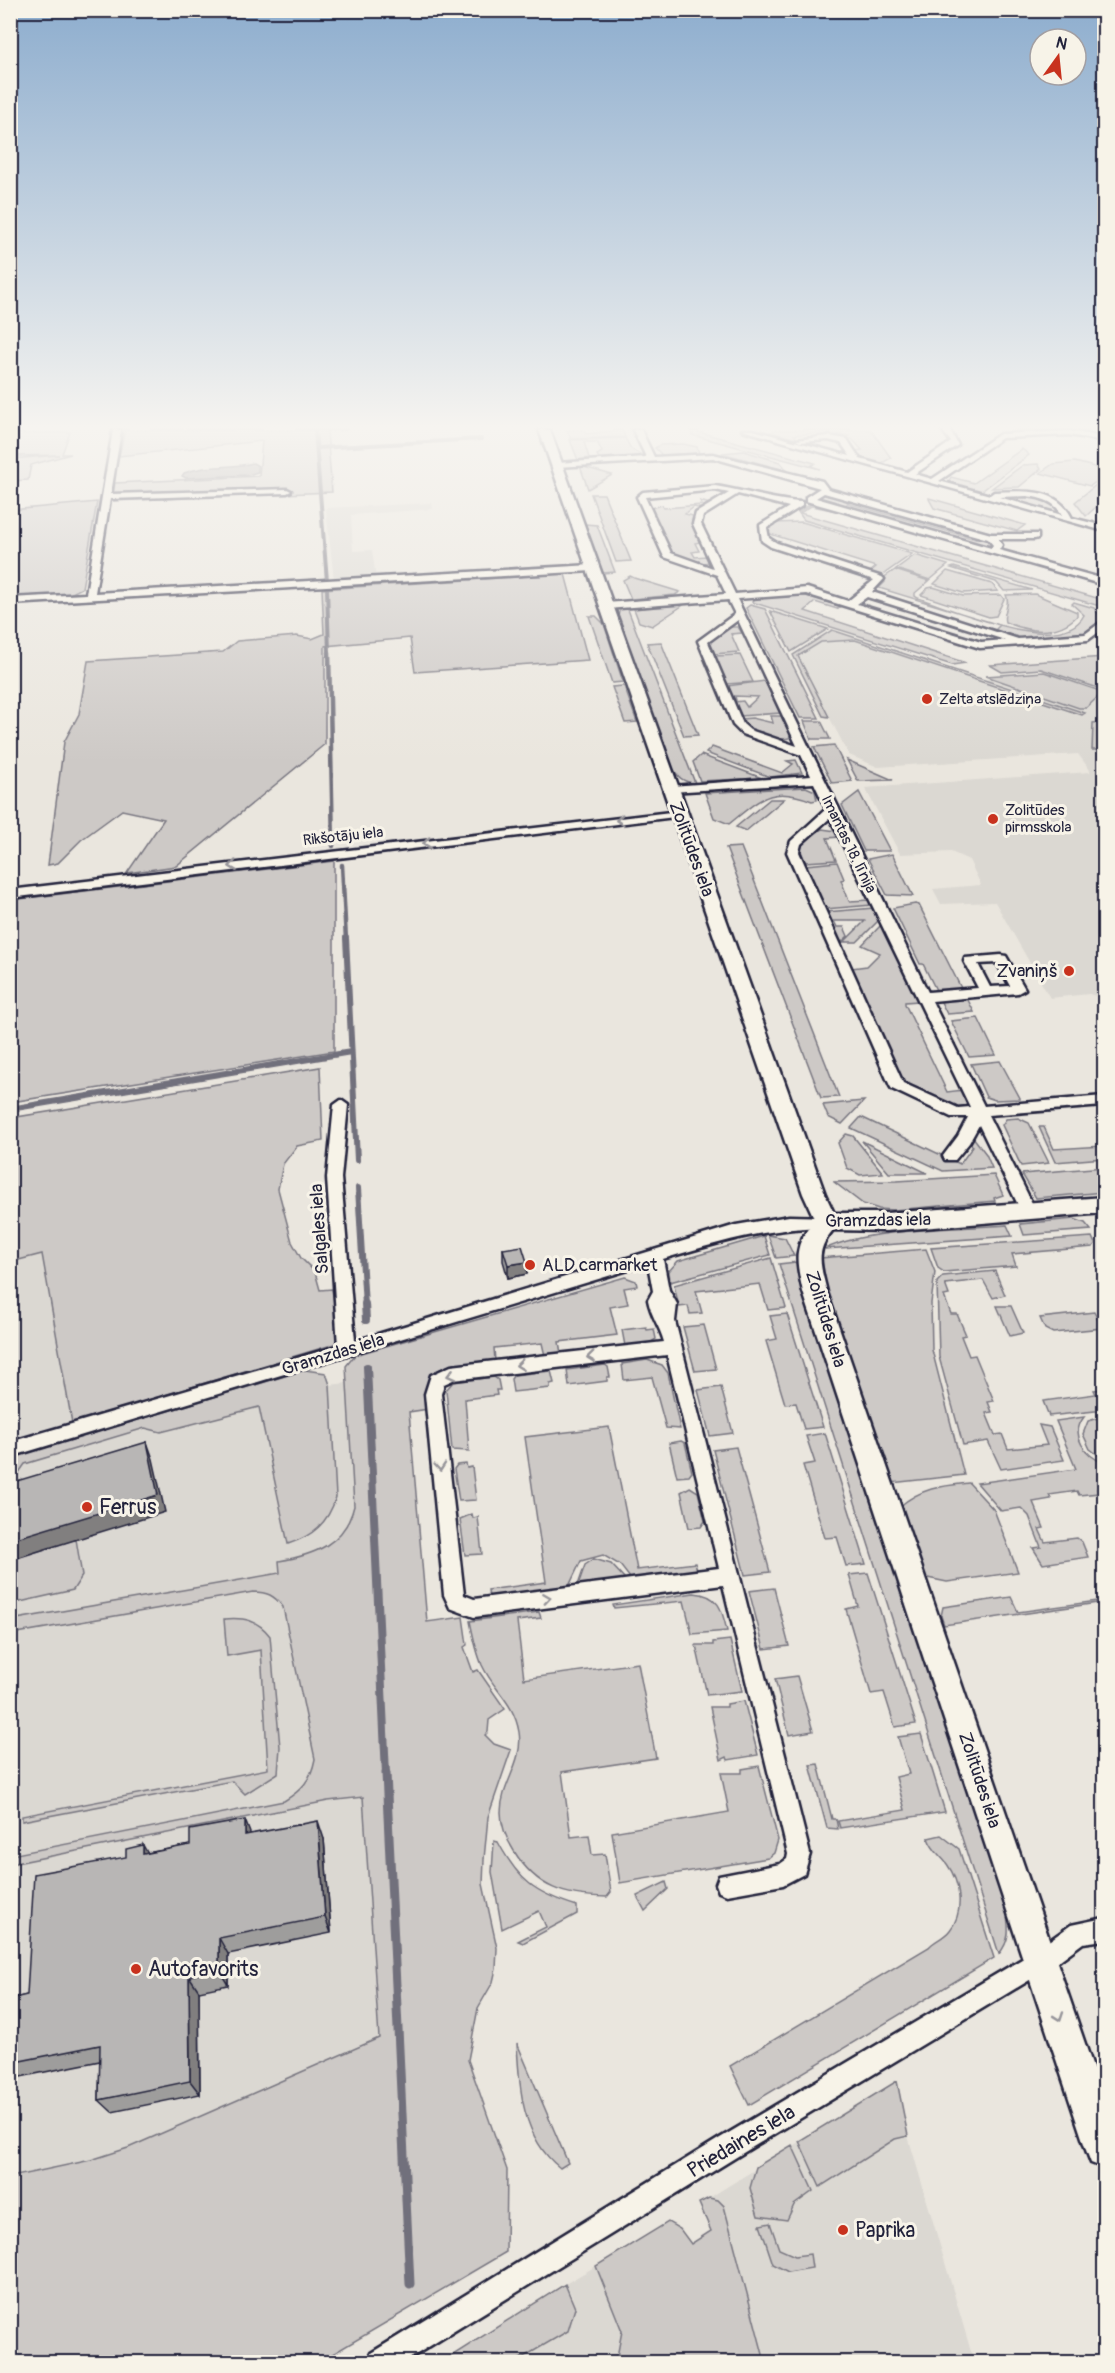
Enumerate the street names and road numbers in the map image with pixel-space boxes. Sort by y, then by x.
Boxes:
street label: Imantas 18. līnija [817,792,880,896]
street label: Zolitūdes iela [664,798,719,900]
street label: Rikšotāju iela [302,823,384,850]
street label: Salgales iela [305,1183,334,1275]
street label: Gramzdas iela [825,1208,931,1233]
street label: Zolitūdes iela [800,1268,851,1370]
street label: Gramzdas iela [279,1328,387,1381]
street label: Zolitūdes iela [953,1729,1006,1831]
street label: Priedaines iela [682,2099,800,2184]

